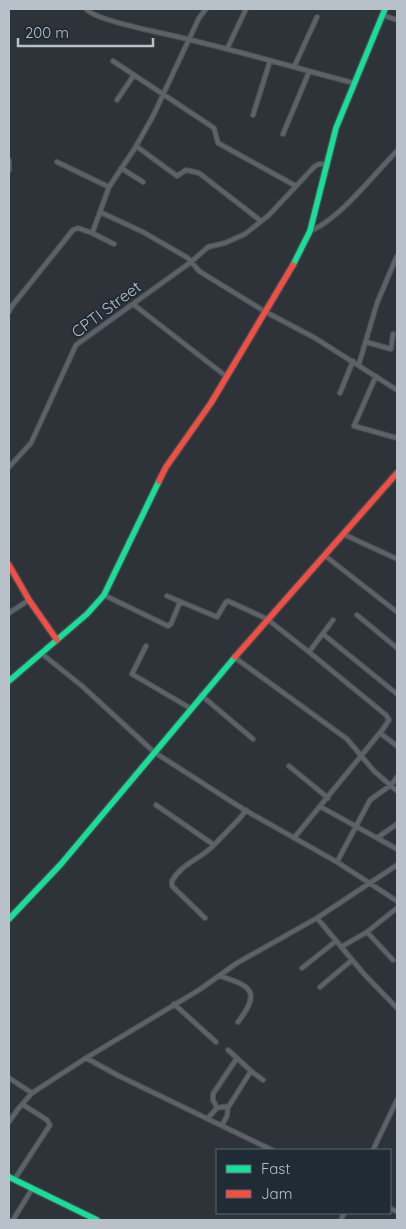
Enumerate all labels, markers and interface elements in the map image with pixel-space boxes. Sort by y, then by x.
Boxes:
scale bar [18,15,152,47]
text: 200 m [25,23,69,42]
street label: CPTI Street [67,276,145,342]
legend [216,1149,391,1214]
text: Fast [261,1159,290,1178]
text: Jam [261,1184,292,1203]

